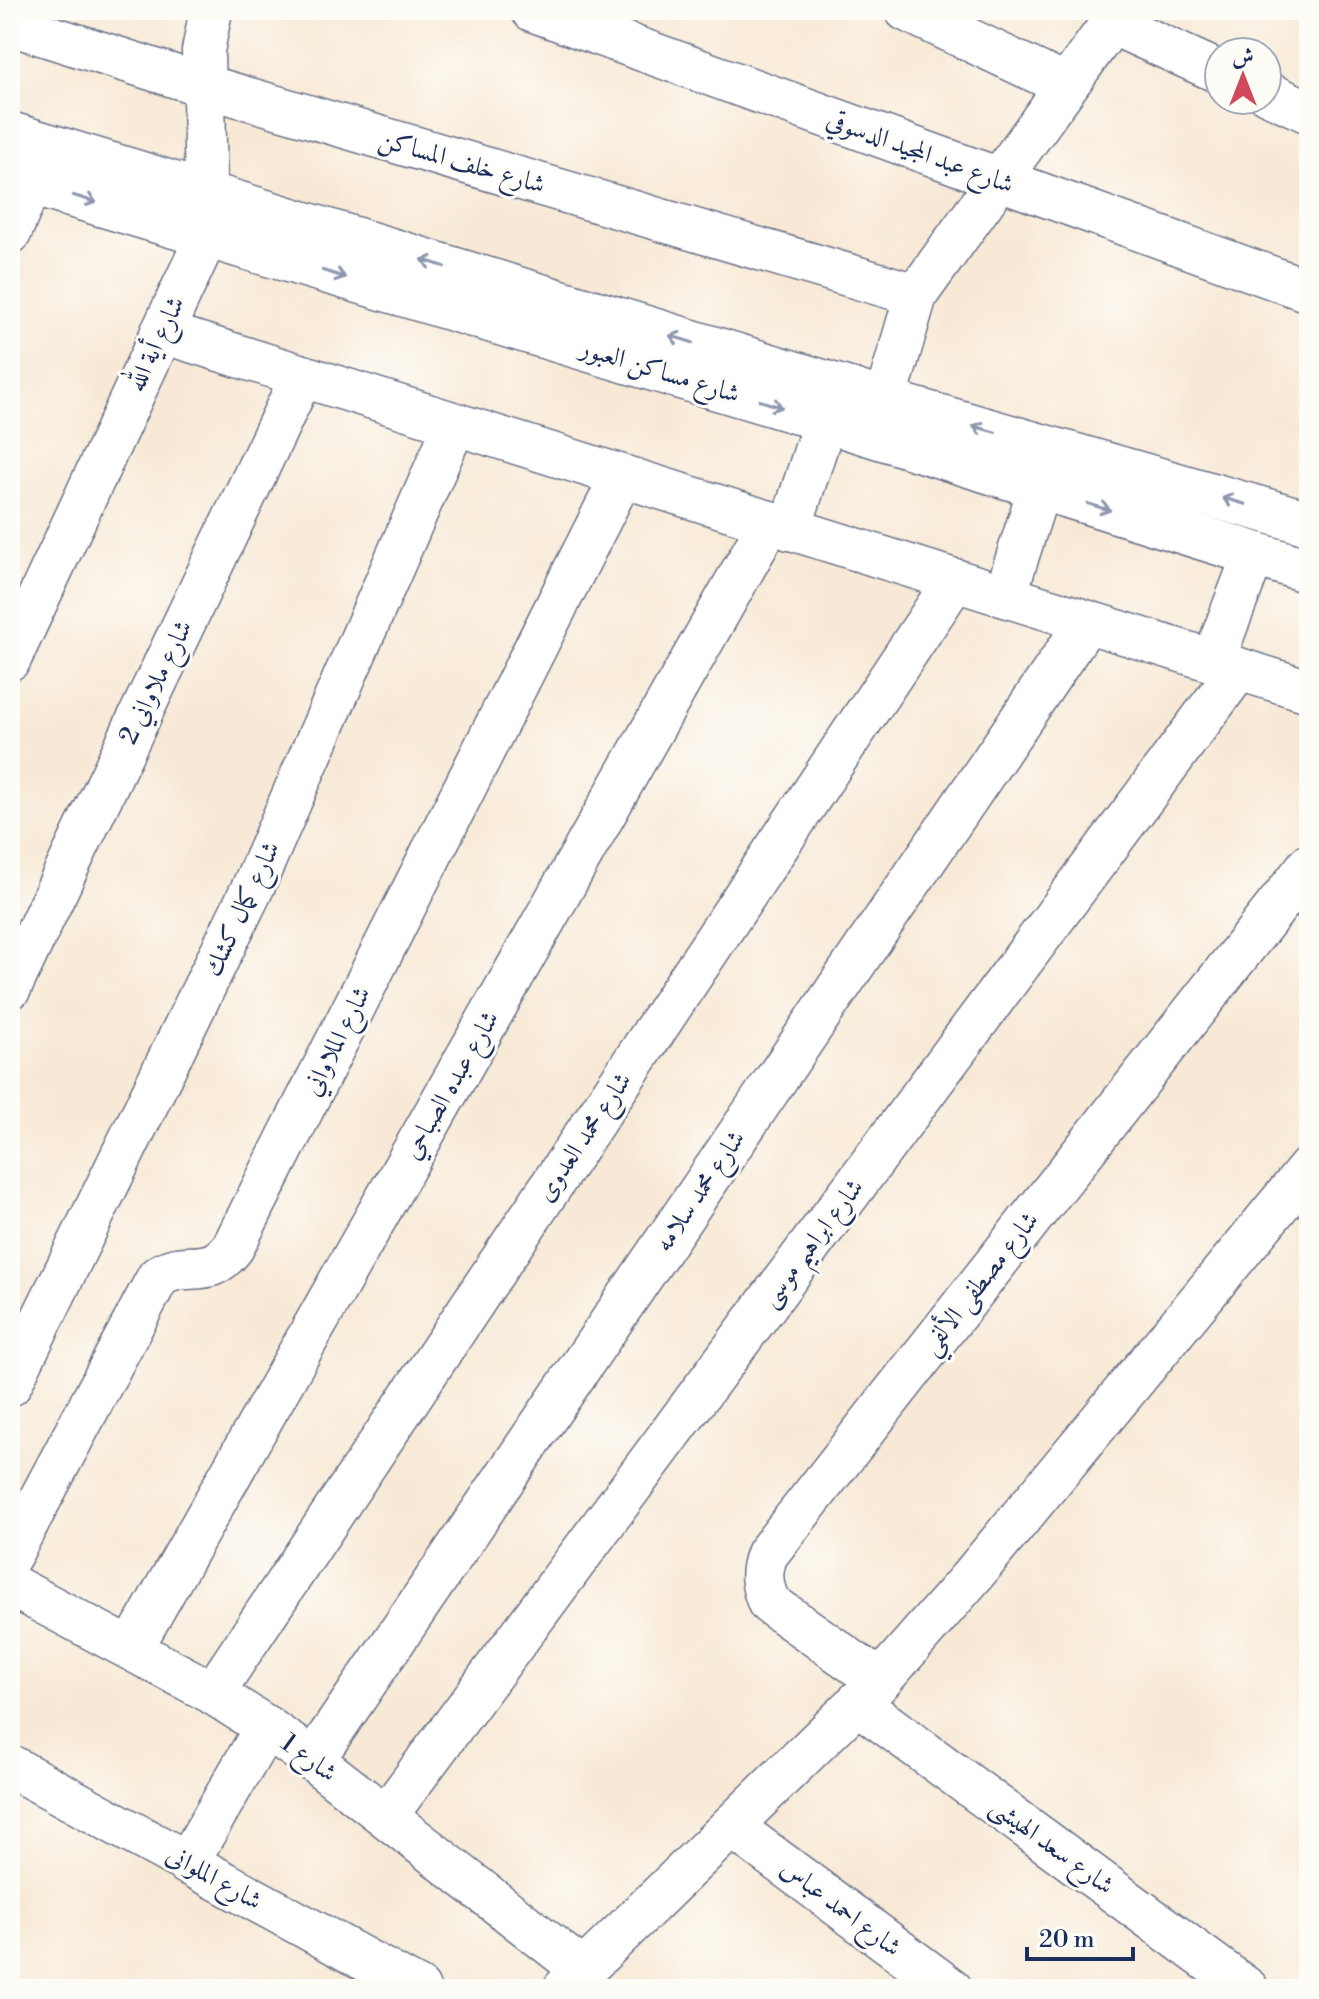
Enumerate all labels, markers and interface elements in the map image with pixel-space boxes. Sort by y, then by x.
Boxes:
north arrow [1203,36,1283,116]
text: ش [1232,44,1254,71]
street label: شارع عبد المجيد الدسوقي [820,103,1018,205]
street label: شارع خلف المساكن [374,123,549,206]
one-way arrow [71,192,97,207]
one-way arrow [420,255,446,270]
one-way arrow [320,267,346,282]
street label: شارع أية الله [116,289,196,399]
street label: شارع مساكن العبور [572,331,744,415]
one-way arrow [669,331,695,346]
one-way arrow [757,397,783,412]
one-way arrow [972,421,998,436]
one-way arrow [1222,493,1247,507]
one-way arrow [1086,501,1111,515]
street label: شارع ملاواني 2 [112,615,204,751]
street label: شارع كمال كشك [197,836,292,984]
street label: شارع الملاواني [296,981,383,1103]
street label: شارع عبده الصباحي [396,1005,511,1167]
street label: شارع محمد العدوى [529,1066,643,1211]
street label: شارع محمد سلامه [648,1124,756,1261]
street label: شارع ابراهيم موسى [753,1172,878,1319]
street label: شارع مصطفى الألفي [912,1203,1053,1366]
street label: شارع 1 [272,1727,343,1793]
street label: شارع سعد الهيشى [981,1790,1120,1906]
street label: شارع الملوانى [158,1839,268,1922]
street label: شارع احمد عباس [771,1852,908,1968]
scale bar [1027,1911,1133,1961]
text: 20 m [1039,1925,1095,1955]

